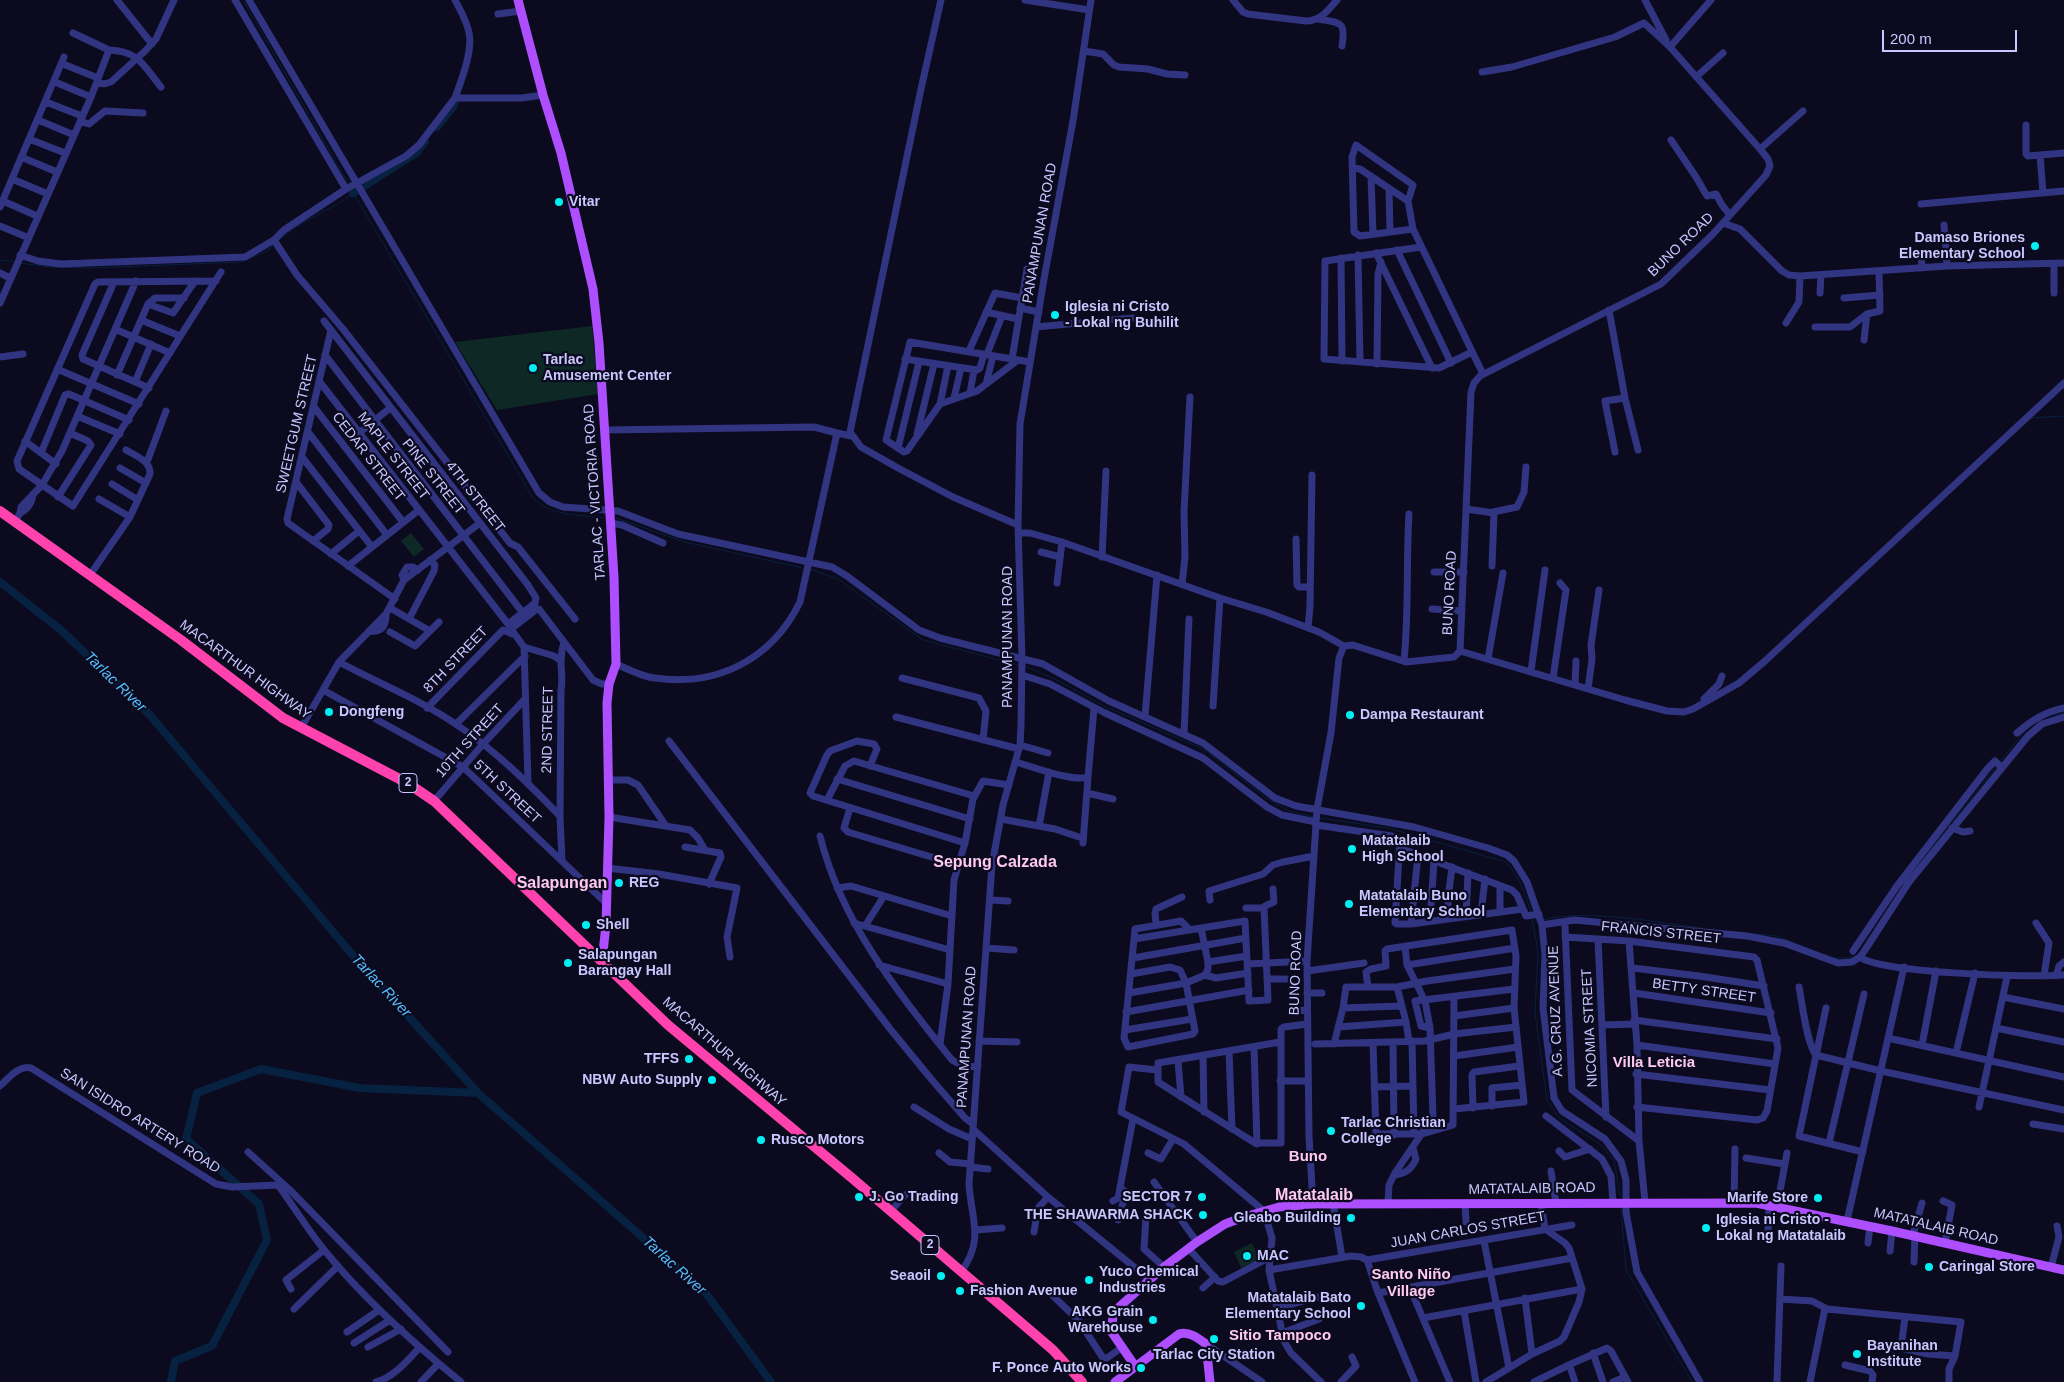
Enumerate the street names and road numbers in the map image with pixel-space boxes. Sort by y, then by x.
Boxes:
street label: PANAMPUNAN ROAD [1019,162,1061,304]
street label: BUNO ROAD [1645,210,1717,280]
street label: SWEETGUM STREET [273,353,321,495]
street label: TARLAC - VICTORIA ROAD [580,403,610,581]
street label: CEDAR STREET [328,409,408,505]
street label: MAPLE STREET [354,409,432,503]
street label: PINE STREET [398,436,468,518]
street label: 4TH STREET [442,458,508,536]
street label: BUNO ROAD [1439,550,1461,636]
street label: PANAMPUNAN ROAD [1000,566,1016,708]
street label: MACARTHUR HIGHWAY [176,617,314,723]
street label: 8TH STREET [420,623,492,697]
street label: 2ND STREET [539,686,557,774]
street label: 10TH STREET [433,701,507,781]
street label: 5TH STREET [470,757,544,827]
road number: 2 [399,774,417,792]
street label: FRANCIS STREET [1600,918,1722,948]
street label: BUNO ROAD [1286,930,1306,1016]
street label: A.G. CRUZ AVENUE [1545,945,1567,1077]
street label: PANAMPUNAN ROAD [954,966,980,1108]
street label: NICOMIA STREET [1578,968,1602,1088]
street label: BETTY STREET [1651,975,1757,1007]
street label: MACARTHUR HIGHWAY [659,994,789,1110]
street label: SAN ISIDRO ARTERY ROAD [57,1065,223,1177]
street label: MATATALAIB ROAD [1468,1179,1596,1199]
street label: MATATALAIB ROAD [1872,1204,2000,1250]
street label: JUAN CARLOS STREET [1389,1208,1547,1252]
road number: 2 [921,1236,939,1254]

